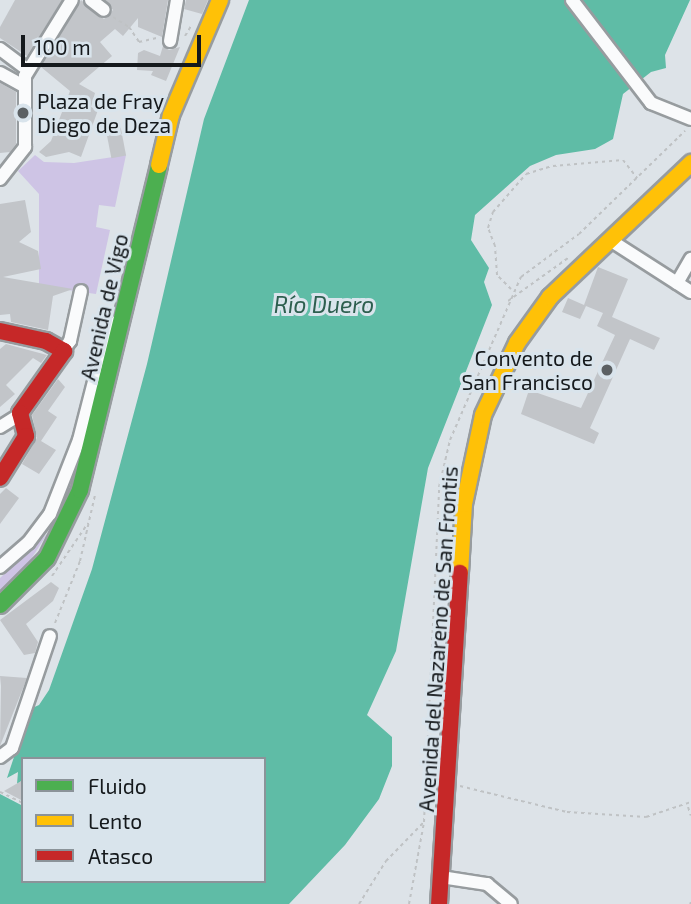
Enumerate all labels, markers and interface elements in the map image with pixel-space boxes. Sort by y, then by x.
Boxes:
scale bar [24,21,205,65]
text: 100 m [34,34,91,59]
place label: Plaza de Fray Diego de Deza [37,88,171,138]
marker: Plaza de Fray Diego de Deza [15,105,31,121]
street label: Avenida de Vigo [75,231,133,383]
water label: Río Duero [274,290,374,318]
place label: Convento de San Francisco [462,345,593,395]
marker: Convento de San Francisco [599,362,615,378]
street label: Avenida del Nazareno de San Frontis [413,465,463,813]
legend [21,757,266,883]
text: Fluido [88,773,147,798]
text: Lento [88,808,142,833]
text: Atasco [88,843,153,868]

